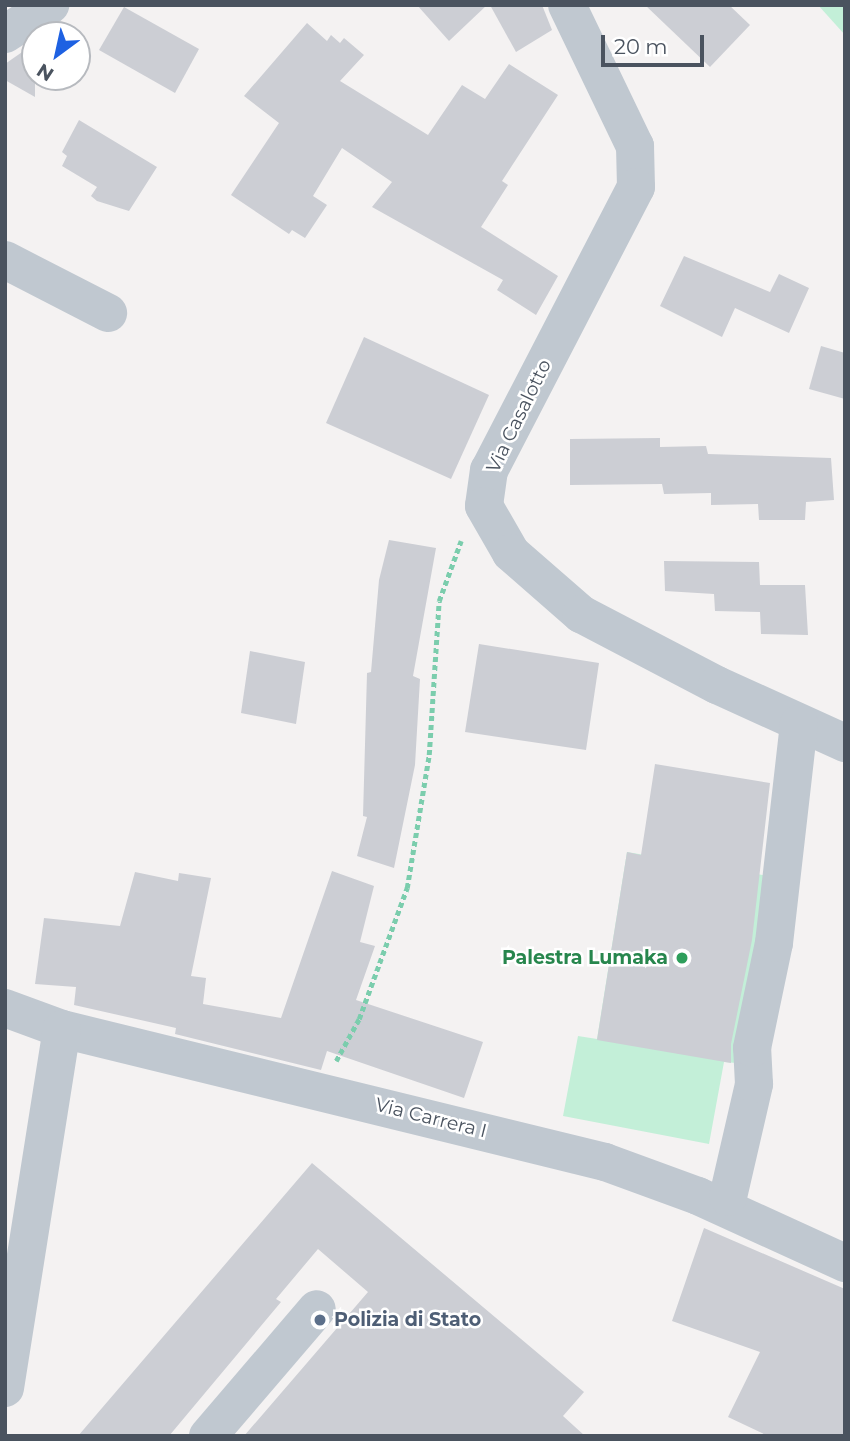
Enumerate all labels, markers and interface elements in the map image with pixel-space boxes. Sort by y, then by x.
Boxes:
north arrow [21,21,91,91]
scale bar [605,21,708,65]
text: 20 m [614,34,668,59]
text: N [33,59,58,86]
street label: Via Casalotto [482,356,556,476]
place label: Palestra Lumaka [502,947,668,969]
marker: Palestra Lumaka [674,950,690,966]
street label: Via Carrera I [373,1093,489,1143]
place label: Polizia di Stato [334,1309,481,1331]
marker: Polizia di Stato [312,1312,328,1328]

